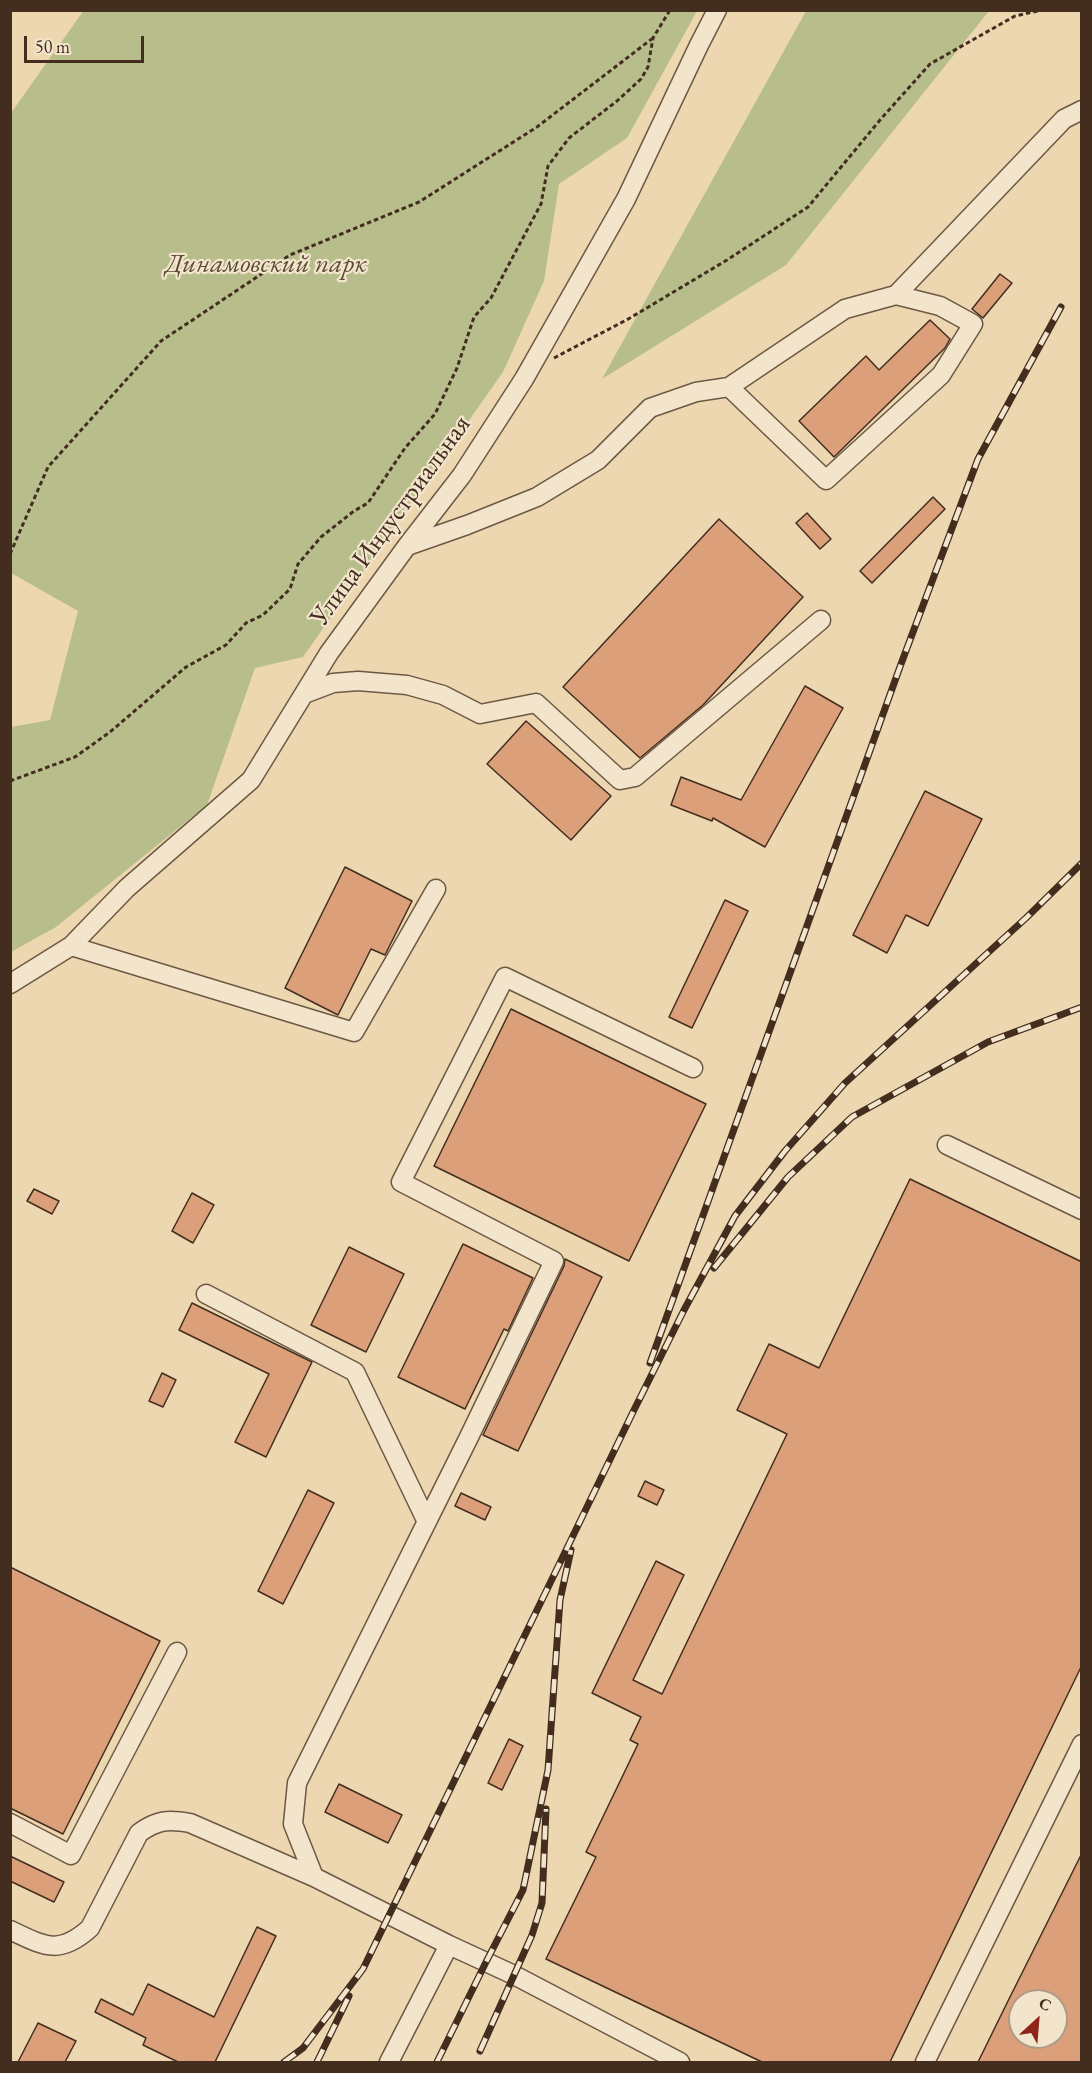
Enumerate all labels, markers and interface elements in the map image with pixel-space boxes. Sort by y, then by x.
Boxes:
scale bar [27,24,147,62]
text: 50 m [35,35,70,58]
park label: Динамовский парк [165,249,367,281]
street label: Улица Индустриальная [304,409,478,633]
north arrow [1008,1989,1068,2049]
text: С [1036,1992,1055,2016]

